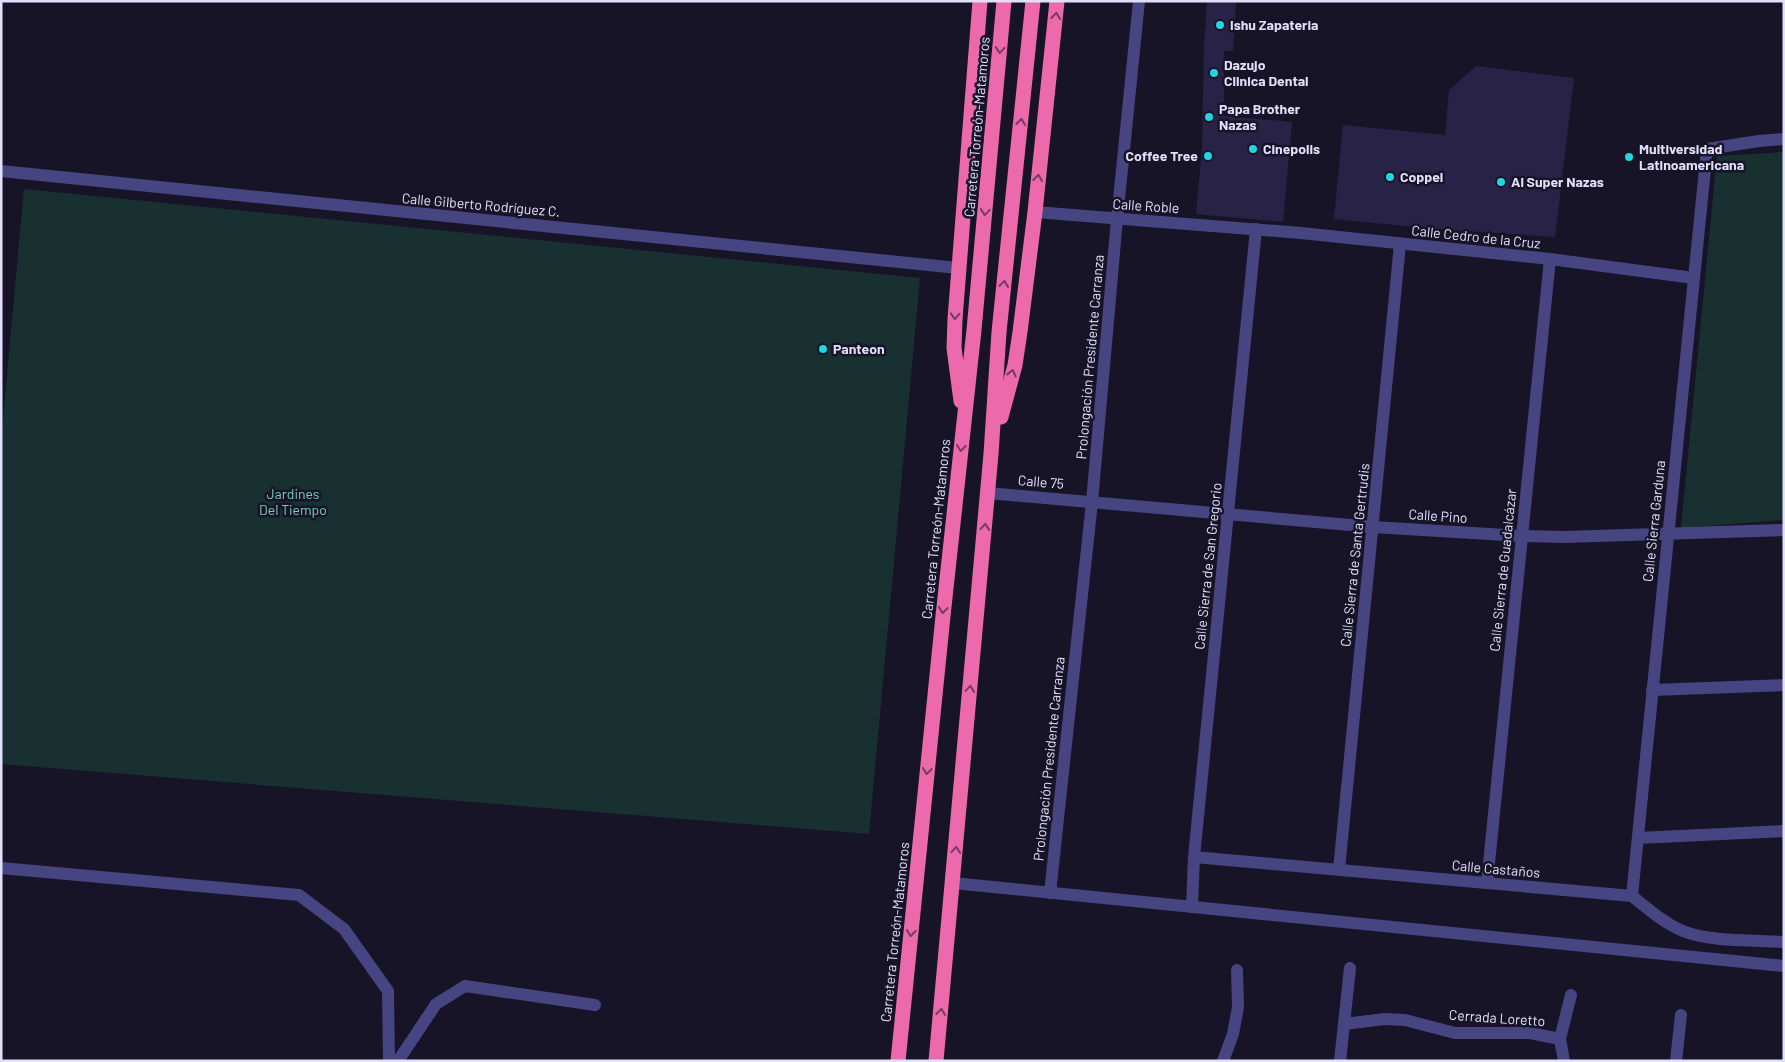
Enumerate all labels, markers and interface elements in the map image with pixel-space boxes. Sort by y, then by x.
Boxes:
one-way arrow [1050,12,1061,20]
place label: Ishu Zapateria [1230,16,1318,33]
marker: Ishu Zapateria [1214,19,1226,31]
street label: Carretera Torreón-Matamoros [960,36,993,218]
one-way arrow [995,46,1006,54]
place label: Dazujo Clinica Dental [1224,56,1309,89]
marker: Dazujo Clinica Dental [1208,67,1220,79]
place label: Papa Brother Nazas [1219,100,1301,133]
marker: Papa Brother Nazas [1203,111,1215,123]
one-way arrow [1015,118,1026,126]
place label: Cinepolis [1263,140,1320,157]
place label: Multiversidad Latinoamericana [1639,140,1744,173]
marker: Cinepolis [1247,143,1259,155]
place label: Coffee Tree [1126,147,1198,164]
marker: Coffee Tree [1202,150,1214,162]
marker: Multiversidad Latinoamericana [1623,151,1635,163]
place label: Coppel [1400,168,1443,185]
marker: Coppel [1384,171,1396,183]
one-way arrow [1032,173,1043,181]
place label: Al Super Nazas [1511,173,1604,190]
marker: Al Super Nazas [1495,176,1507,188]
street label: Calle Gilberto Rodríguez C. [401,189,561,220]
street label: Calle Roble [1112,195,1180,216]
one-way arrow [980,208,991,216]
street label: Calle Cedro de la Cruz [1411,221,1541,252]
street label: Prolongación Presidente Carranza [1072,254,1107,460]
one-way arrow [998,279,1009,287]
one-way arrow [950,312,961,320]
place label: Panteon [833,340,885,357]
marker: Panteon [817,343,829,355]
one-way arrow [1007,370,1017,378]
street label: Carretera Torreón-Matamoros [918,438,953,620]
one-way arrow [956,444,967,452]
street label: Calle Sierra Garduna [1639,459,1668,583]
street label: Calle Sierra de Santa Gertrudis [1336,462,1373,648]
street label: Calle 75 [1017,471,1065,492]
street label: Calle Sierra de San Gregorio [1190,482,1225,650]
park label: Jardines Del Tiempo [259,485,327,518]
street label: Calle Sierra de Guadalcázar [1485,488,1520,652]
street label: Calle Pino [1408,505,1468,526]
one-way arrow [979,522,990,530]
one-way arrow [938,606,949,614]
street label: Prolongación Presidente Carranza [1029,656,1068,862]
one-way arrow [965,684,976,692]
one-way arrow [922,768,933,776]
street label: Carretera Torreón-Matamoros [877,841,912,1023]
one-way arrow [950,846,961,854]
street label: Calle Castaños [1451,856,1541,881]
one-way arrow [906,929,917,937]
street label: Cerrada Loretto [1448,1006,1546,1029]
one-way arrow [935,1008,946,1016]

